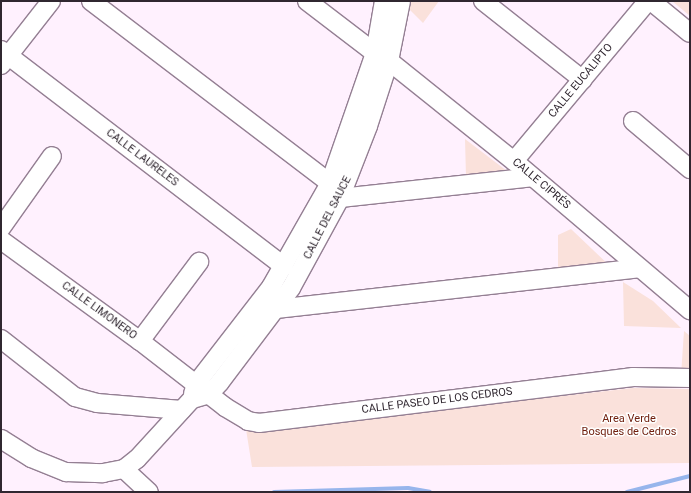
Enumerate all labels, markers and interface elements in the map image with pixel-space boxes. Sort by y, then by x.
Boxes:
street label: CALLE EUCALIPTO [546,41,616,121]
street label: CALLE LAURELES [103,127,181,189]
street label: CALLE CIPRÉS [509,156,573,212]
street label: CALLE DEL SAUCE [301,174,355,262]
street label: CALLE LIMONERO [59,279,139,343]
street label: CALLE PASEO DE LOS CEDROS [361,385,513,417]
park label: Area Verde Bosques de Cedros [582,413,676,439]

